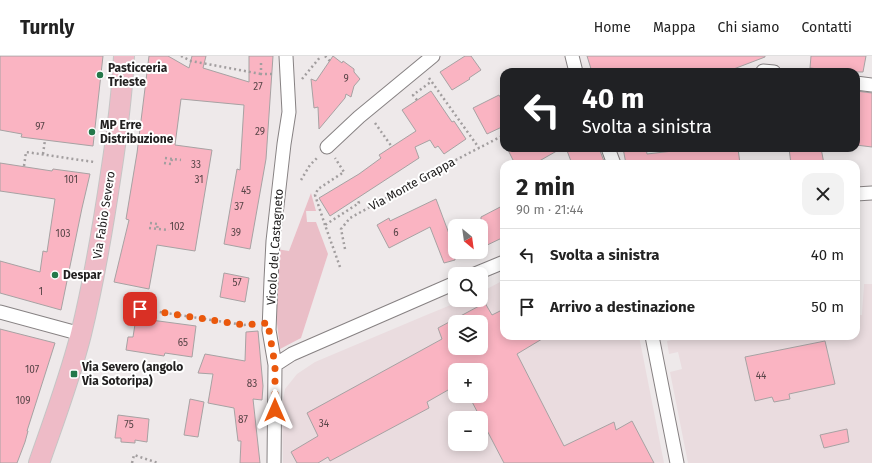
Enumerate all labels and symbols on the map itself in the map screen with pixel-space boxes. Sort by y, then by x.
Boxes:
place label: Pasticceria Trieste [108,61,168,89]
marker: Pasticceria Trieste [95,70,105,80]
house number: 9 [343,73,349,85]
house number: 27 [253,81,263,93]
place label: MP Erre Distribuzione [100,118,174,146]
house number: 97 [35,121,45,133]
house number: 29 [255,126,265,138]
marker: MP Erre Distribuzione [87,127,97,137]
street label: Via Monte Grappa [367,155,457,213]
house number: 33 [191,159,201,171]
street label: Via Fabio Severo [90,170,118,260]
house number: 101 [64,174,78,186]
house number: 31 [194,174,204,186]
house number: 45 [241,185,251,197]
street label: Vicolo del Castagneto [264,188,286,306]
house number: 37 [234,201,244,213]
north arrow [448,219,488,259]
house number: 102 [170,221,184,233]
house number: 39 [231,227,241,239]
house number: 6 [393,227,399,239]
house number: 103 [56,228,70,240]
place label: Despar [63,268,102,282]
marker: Despar [50,270,60,280]
house number: 57 [232,277,242,289]
house number: 1 [39,286,43,298]
pin [123,292,157,326]
house number: 65 [178,337,188,349]
place label: Via Severo (angolo Via Sotoripa) [81,360,183,388]
house number: 107 [25,364,40,376]
marker: Via Severo (angolo Via Sotoripa) [69,369,79,379]
house number: 44 [756,370,767,382]
house number: 83 [247,378,257,390]
position arrow [254,389,296,431]
house number: 109 [15,395,31,407]
house number: 87 [238,414,248,426]
house number: 34 [319,418,330,430]
house number: 75 [124,419,134,431]

